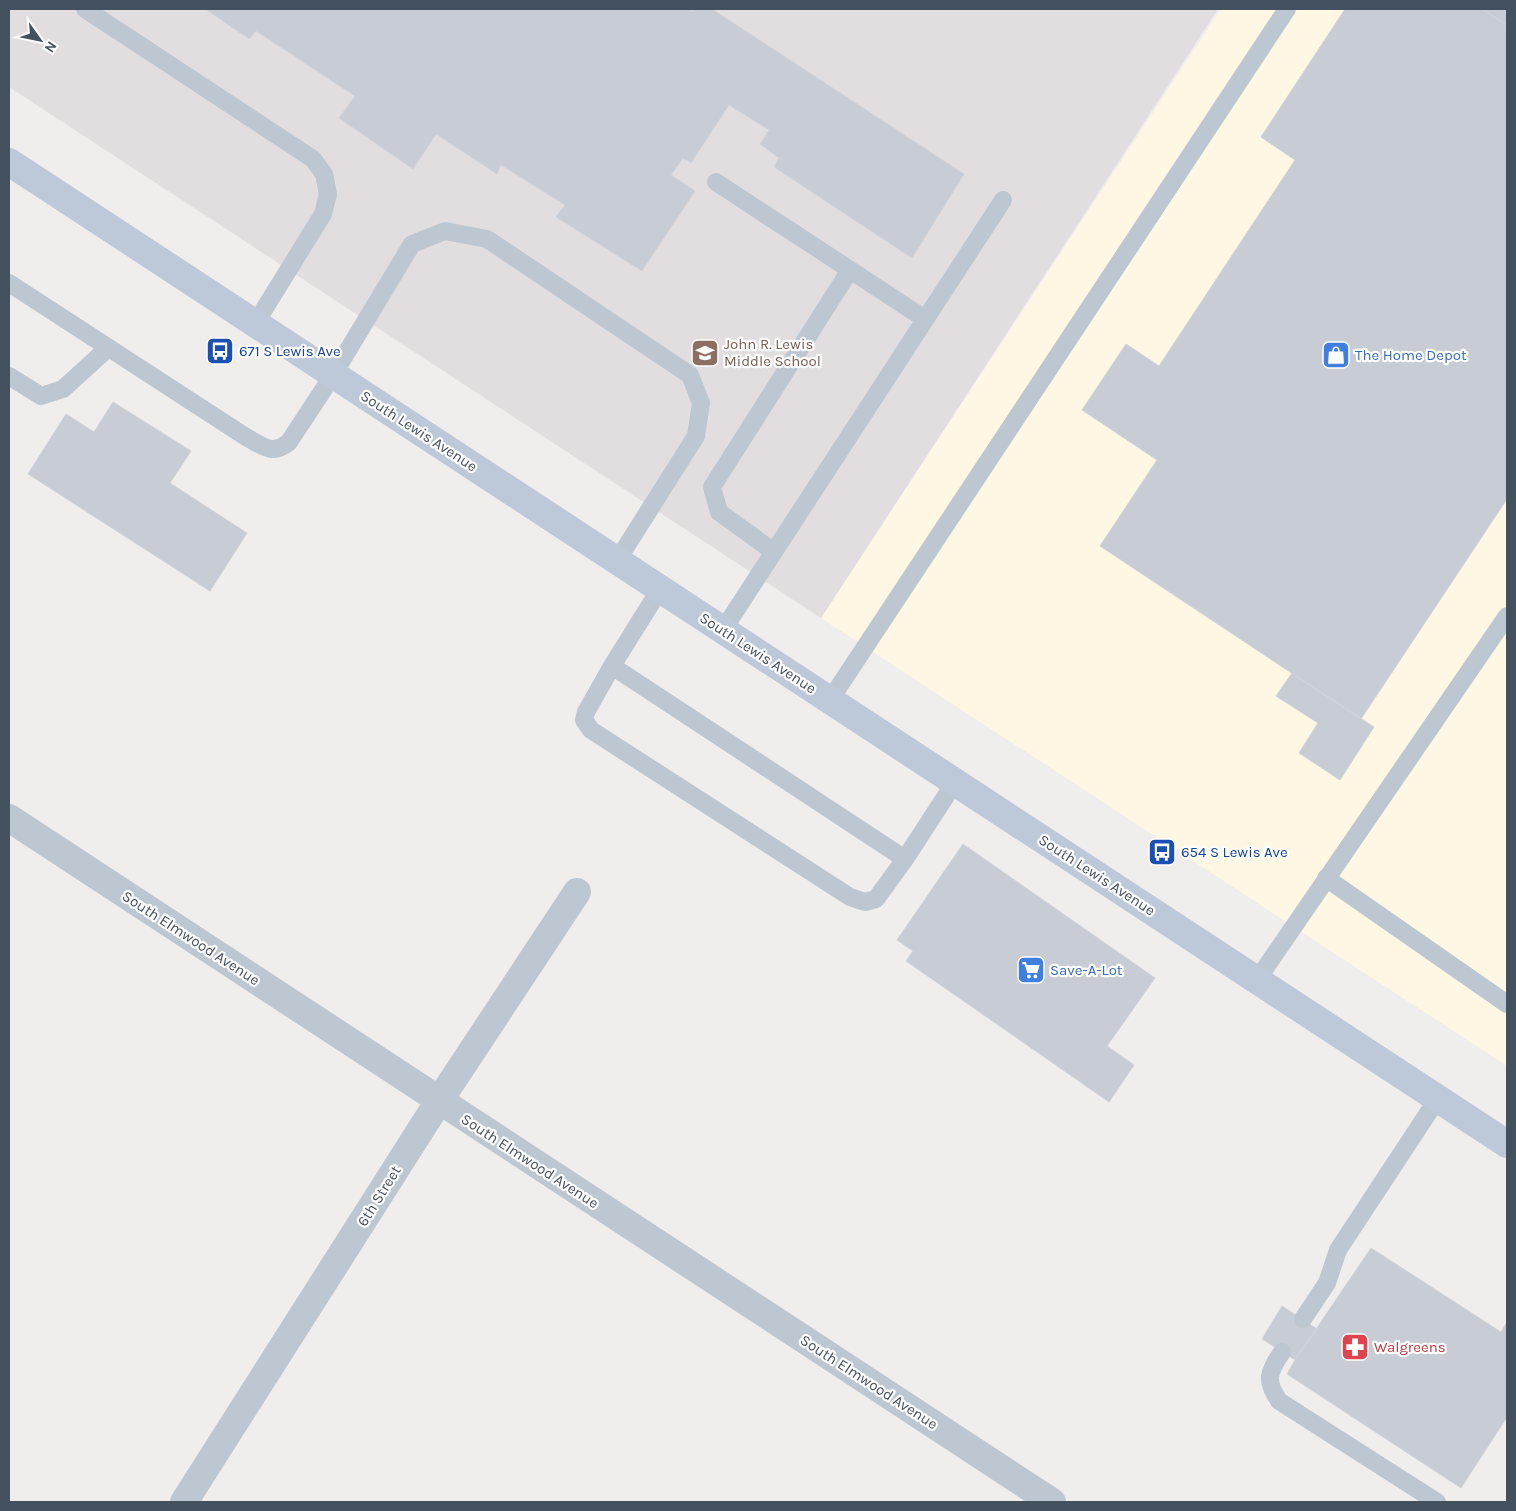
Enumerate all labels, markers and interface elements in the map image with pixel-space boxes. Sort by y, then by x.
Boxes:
north arrow [15,15,65,65]
text: N [41,38,60,56]
place label: John R. Lewis Middle School [724,335,821,370]
bus stop icon: 671 S Lewis Ave [205,336,235,366]
school or university icon: John R. Lewis Middle School [690,338,720,368]
shop icon: The Home Depot [1321,340,1351,370]
place label: 671 S Lewis Ave [239,342,341,360]
place label: The Home Depot [1355,346,1467,364]
street label: South Lewis Avenue [357,387,481,475]
street label: South Lewis Avenue [696,609,820,697]
street label: South Lewis Avenue [1035,831,1159,919]
bus stop icon: 654 S Lewis Ave [1147,837,1177,867]
place label: 654 S Lewis Ave [1181,843,1288,861]
street label: South Elmwood Avenue [119,887,263,989]
supermarket icon: Save-A-Lot [1016,955,1046,985]
place label: Save-A-Lot [1050,961,1123,979]
street label: South Elmwood Avenue [458,1110,602,1212]
street label: 6th Street [353,1162,405,1230]
street label: South Elmwood Avenue [797,1331,941,1433]
pharmacy icon: Walgreens [1340,1332,1370,1362]
place label: Walgreens [1374,1338,1446,1356]

